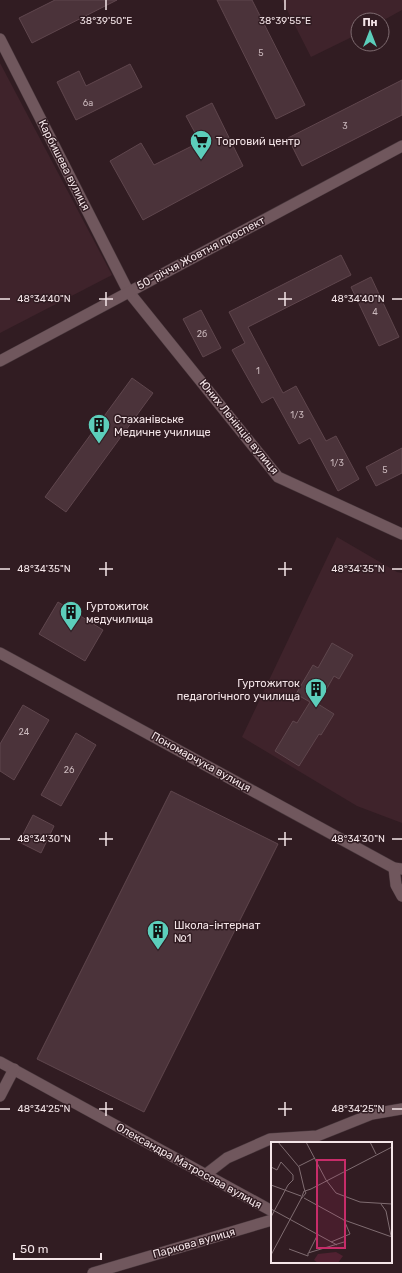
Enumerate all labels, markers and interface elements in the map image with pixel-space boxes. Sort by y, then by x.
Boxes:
north arrow [350,12,390,52]
text: 38°39'50"E [80,15,132,27]
text: 38°39'55"E [259,15,311,27]
text: Пн [362,16,378,29]
house number: 5 [258,48,264,58]
house number: 6а [83,98,93,108]
street label: Карбишева вулиця [35,117,93,213]
house number: 3 [342,121,348,131]
supermarket icon: Торговий центр [188,128,214,161]
place label: Торговий центр [216,135,300,148]
street label: 50-річчя Жовтня проспект [135,214,267,292]
text: 48°34'40"N [17,293,71,305]
text: 48°34'40"N [331,293,385,305]
house number: 4 [372,307,378,317]
house number: 2б [197,329,207,339]
house number: 1 [256,366,260,376]
street label: Юних Ленінців вулиця [197,377,281,477]
house number: 1/3 [290,410,304,420]
building icon: Стаханівське Медичне училище [86,412,112,445]
place label: Стаханівське Медичне училище [114,413,211,439]
house number: 1/3 [330,458,344,468]
house number: 5 [382,465,388,475]
text: 48°34'35"N [17,563,71,575]
text: 48°34'35"N [331,563,385,575]
building icon: Гуртожиток медучилища [58,599,84,632]
place label: Гуртожиток медучилища [86,600,153,626]
building icon: Гуртожиток педагогічного училища [303,676,329,709]
place label: Гуртожиток педагогічного училища [177,677,300,703]
house number: 24 [19,727,30,737]
street label: Пономарчука вулиця [149,729,253,795]
house number: 26 [64,765,75,775]
text: 48°34'30"N [17,833,71,845]
text: 48°34'30"N [331,833,385,845]
building icon: Школа-інтернат №1 [145,918,171,951]
place label: Школа-інтернат №1 [174,919,261,945]
text: 48°34'25"N [17,1103,71,1115]
text: 48°34'25"N [331,1103,385,1115]
street label: Олександра Матросова вулиця [114,1120,264,1212]
inset map [271,1142,392,1263]
street label: Паркова вулиця [151,1225,237,1261]
scale bar [14,1235,101,1261]
text: 50 m [20,1242,48,1256]

